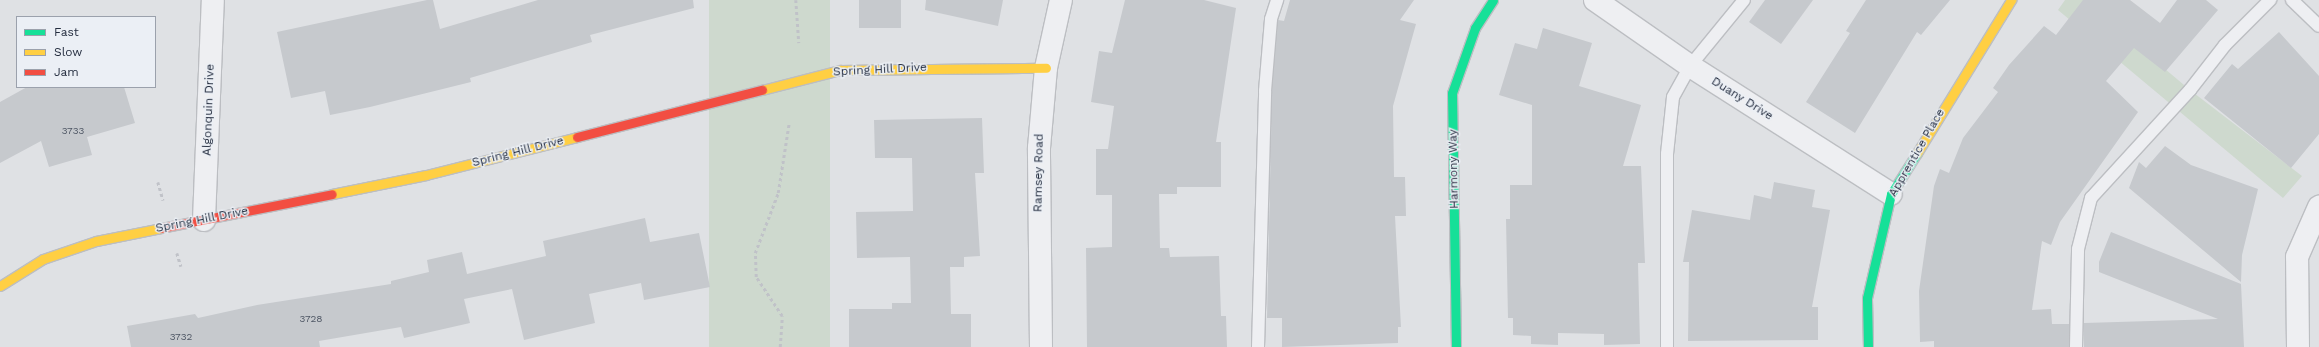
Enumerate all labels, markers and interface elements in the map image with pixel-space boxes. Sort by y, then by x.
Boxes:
legend [16,16,156,88]
text: Fast [54,25,79,39]
text: Slow [54,45,82,59]
street label: Spring Hill Drive [832,60,928,80]
street label: Algonquin Drive [200,64,218,156]
text: Jam [54,65,79,79]
street label: Duany Drive [1708,74,1776,124]
street label: Apprentice Place [1886,106,1948,200]
house number: 3733 [62,125,84,137]
street label: Harmony Way [1446,129,1462,209]
street label: Spring Hill Drive [470,134,566,170]
street label: Ramsey Road [1031,134,1047,212]
street label: Spring Hill Drive [154,204,250,236]
house number: 3728 [299,313,323,325]
house number: 3732 [170,331,192,343]

